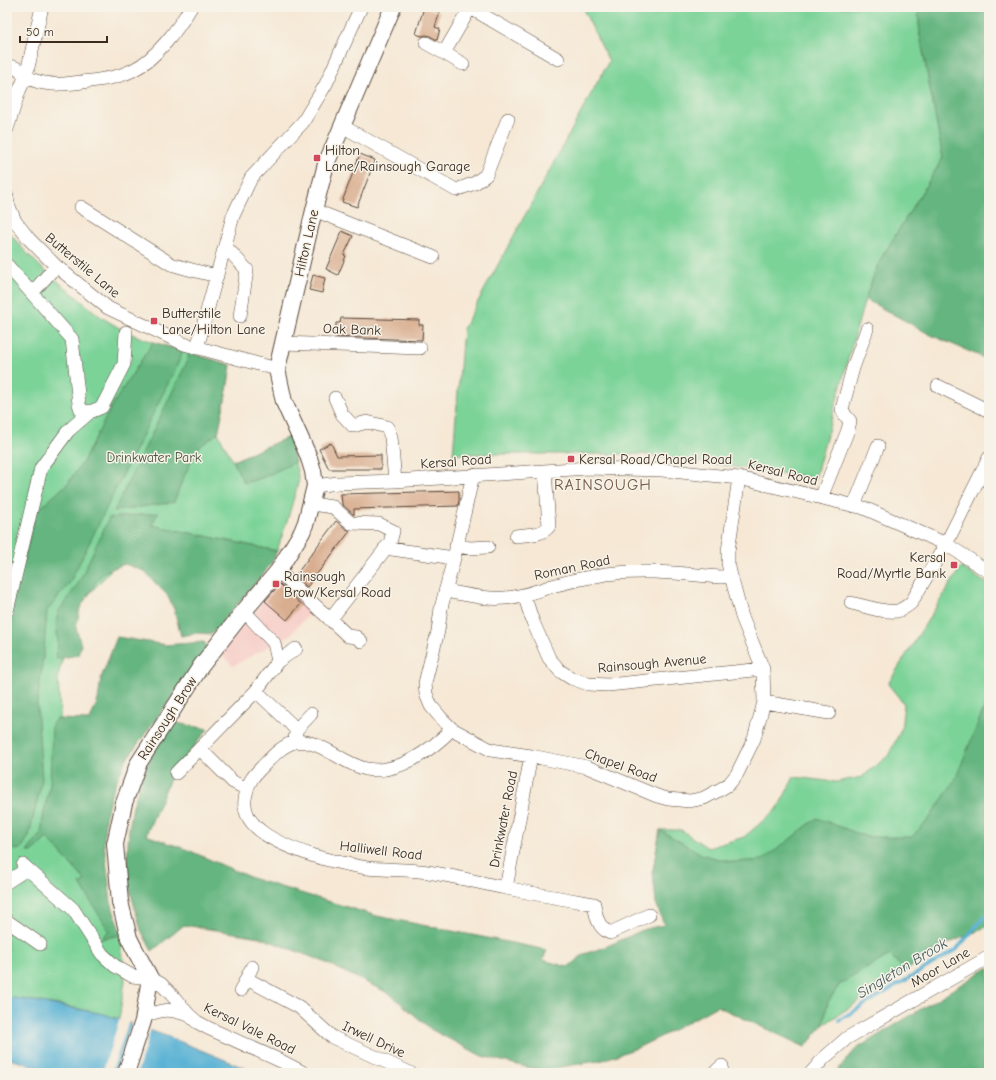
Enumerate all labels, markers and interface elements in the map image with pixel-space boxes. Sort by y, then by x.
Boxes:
scale bar [20,18,107,44]
text: 50 m [26,25,54,39]
place label: Hilton Lane/Rainsough Garage [325,142,470,175]
marker: Hilton Lane/Rainsough Garage [312,153,322,163]
street label: Hilton Lane [290,208,322,278]
street label: Butterstile Lane [42,229,124,302]
place label: Butterstile Lane/Hilton Lane [162,305,265,338]
marker: Butterstile Lane/Hilton Lane [149,316,159,326]
street label: Oak Bank [323,320,382,339]
park label: Drinkwater Park [106,449,202,466]
street label: Kersal Road [420,451,492,472]
place label: Kersal Road/Chapel Road [579,451,732,468]
marker: Kersal Road/Chapel Road [566,454,576,464]
street label: Kersal Road [746,456,820,489]
district label: RAINSOUGH [554,476,652,494]
place label: Kersal Road/Myrtle Bank [837,549,946,582]
street label: Roman Road [533,551,612,584]
marker: Kersal Road/Myrtle Bank [949,560,959,570]
place label: Rainsough Brow/Kersal Road [284,568,391,601]
marker: Rainsough Brow/Kersal Road [271,579,281,589]
street label: Rainsough Avenue [597,650,707,677]
street label: Rainsough Brow [134,673,201,763]
street label: Chapel Road [582,745,659,786]
street label: Drinkwater Road [486,769,521,869]
street label: Halliwell Road [339,837,423,864]
water label: Singleton Brook [854,934,951,1002]
street label: Moor Lane [908,944,973,991]
street label: Kersal Vale Road [201,999,298,1058]
street label: Irwell Drive [340,1018,408,1061]

